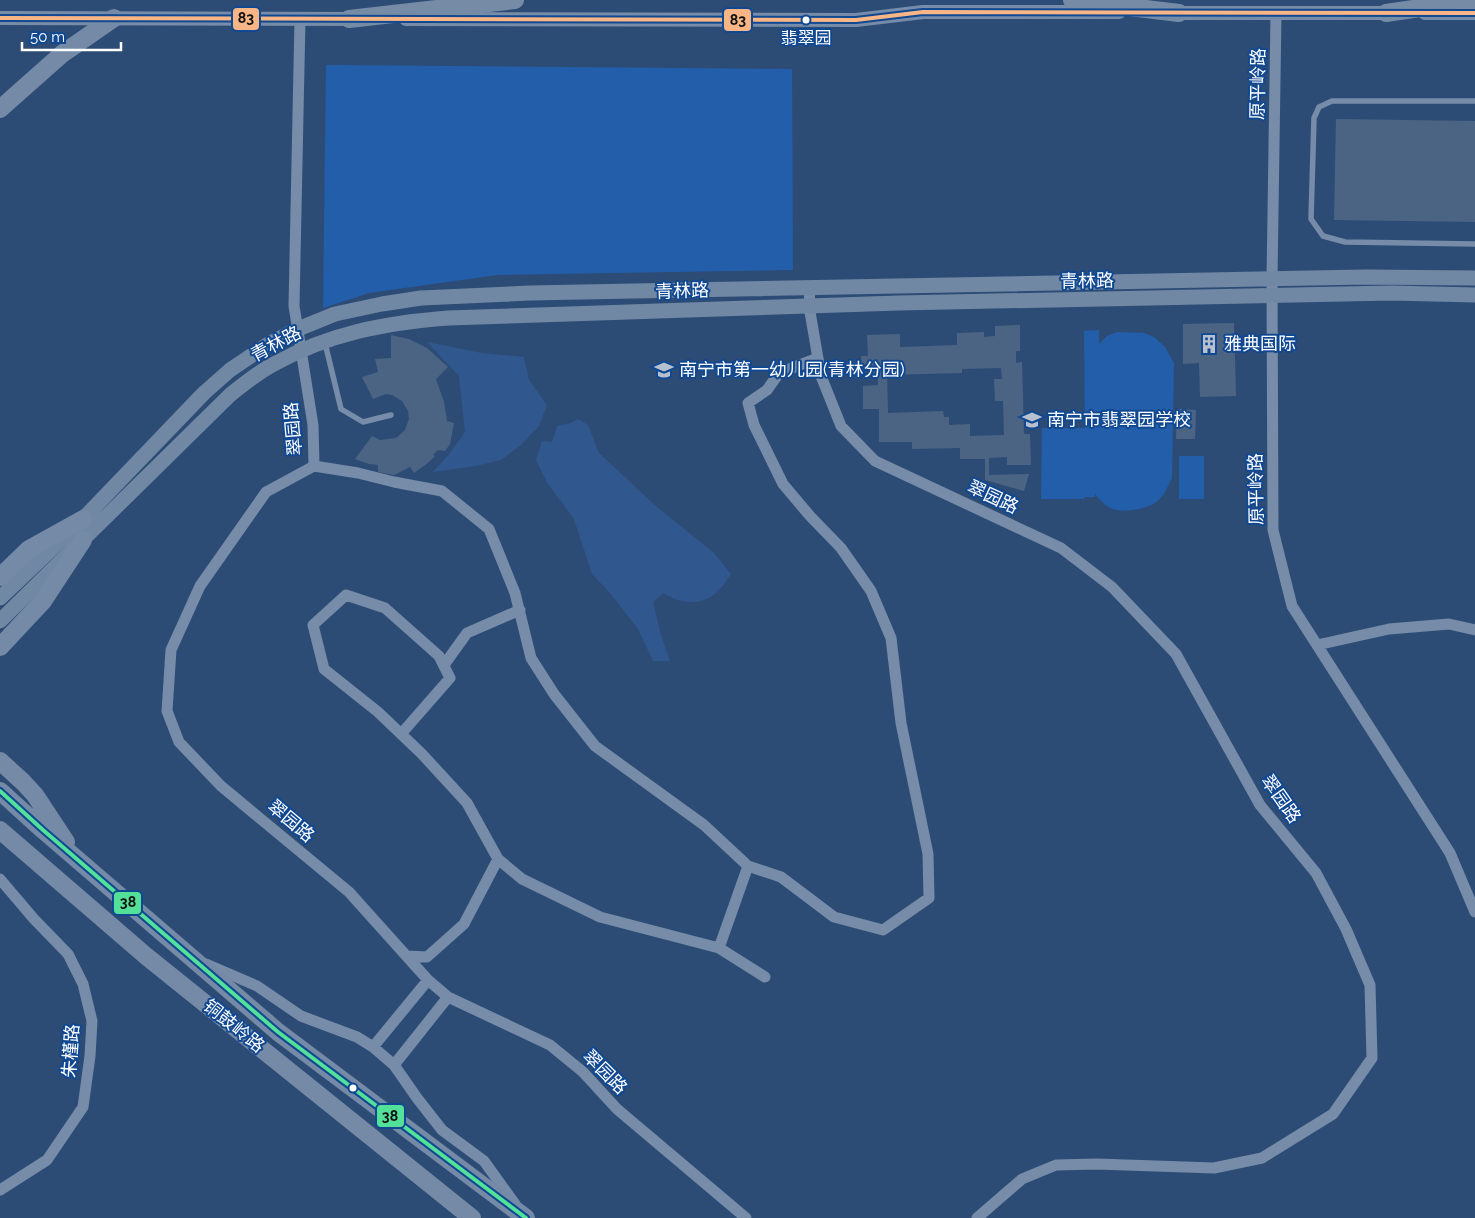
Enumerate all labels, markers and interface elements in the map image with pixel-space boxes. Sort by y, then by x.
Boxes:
line badge: 83 [232,7,260,31]
line badge: 83 [723,8,752,32]
text: 83 [238,10,254,26]
text: 83 [730,12,746,28]
marker: 翡翠园 [801,15,811,25]
scale bar [22,20,121,52]
text: 50 m [30,28,65,46]
place label: 翡翠园 [781,28,832,48]
street label: 原平岭路 [1246,48,1269,120]
street label: 青林路 [1060,270,1114,291]
street label: 青林路 [655,279,709,302]
street label: 青林路 [247,322,305,366]
building icon: 雅典国际 [1198,333,1220,355]
place label: 雅典国际 [1224,333,1296,354]
school or university icon: 南宁市第一幼儿园(青林分园) [653,359,675,381]
place label: 南宁市第一幼儿园(青林分园) [679,359,905,380]
street label: 翠园路 [280,401,305,457]
school or university icon: 南宁市翡翠园学校 [1021,409,1043,431]
place label: 南宁市翡翠园学校 [1047,409,1191,430]
street label: 原平岭路 [1244,453,1267,525]
street label: 翠园路 [964,476,1022,517]
street label: 翠园路 [1257,771,1305,827]
street label: 翠园路 [264,795,319,846]
line badge: 38 [113,891,142,915]
text: 38 [120,894,136,910]
street label: 铜鼓岭路 [200,995,269,1056]
street label: 朱槿路 [58,1023,83,1079]
street label: 翠园路 [579,1045,632,1098]
unlabelled marker [348,1083,358,1093]
line badge: 38 [376,1104,405,1128]
text: 38 [382,1108,398,1124]

